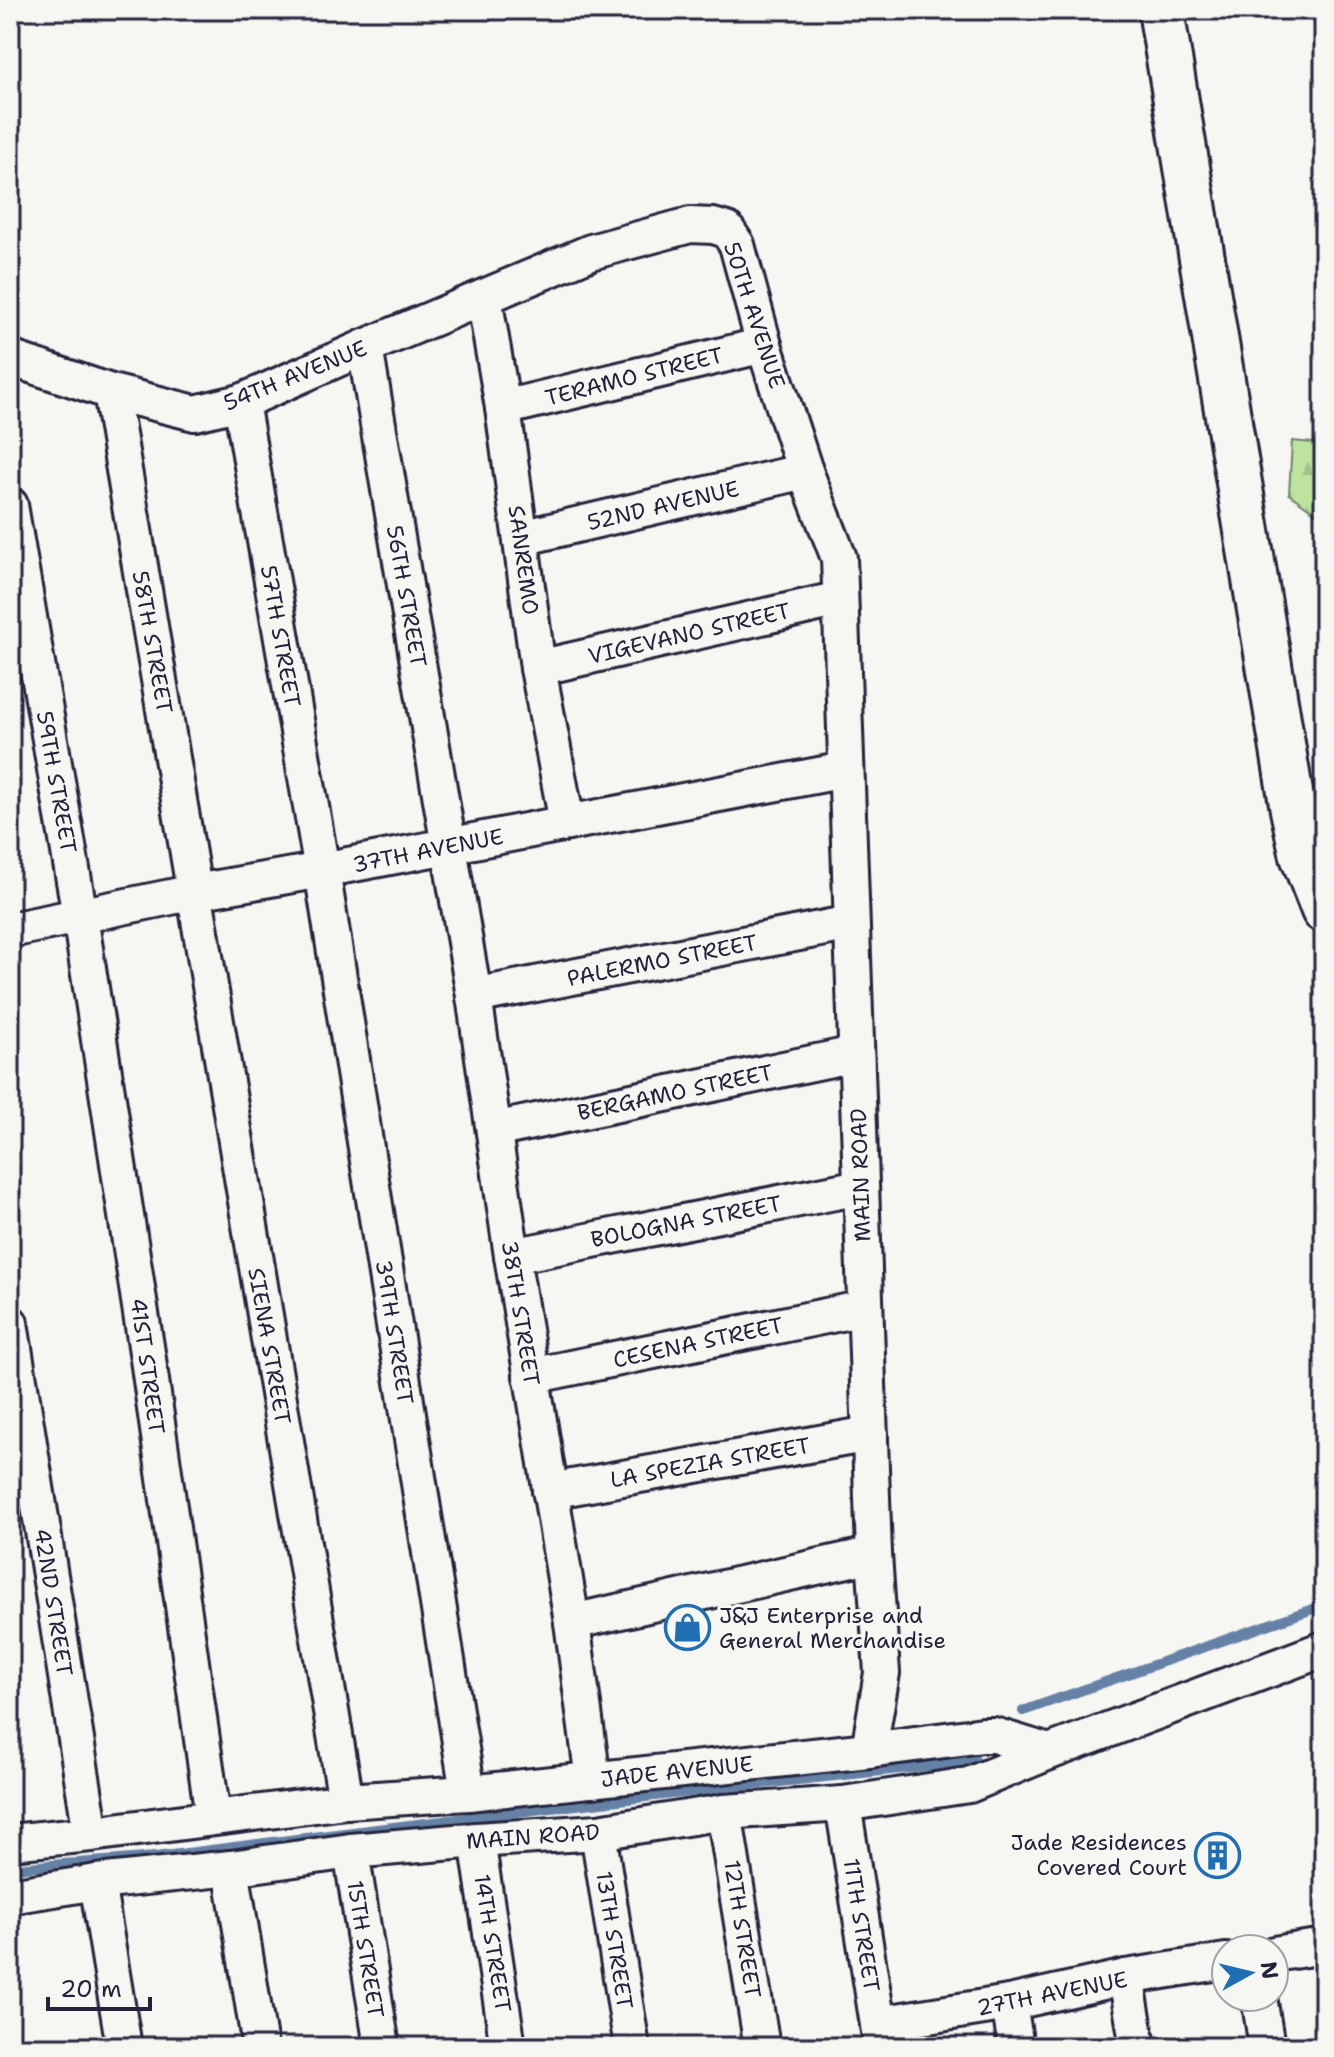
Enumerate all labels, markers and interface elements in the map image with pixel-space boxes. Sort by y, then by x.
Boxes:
street label: 50TH AVENUE [717,238,792,392]
street label: 54TH AVENUE [219,334,371,417]
street label: TERAMO STREET [542,340,726,413]
street label: 52ND AVENUE [584,474,742,537]
street label: SANREMO [501,504,546,617]
street label: 56TH STREET [380,523,433,670]
street label: 57TH STREET [254,563,307,710]
street label: 58TH STREET [126,569,179,716]
street label: VIGEVANO STREET [585,596,793,671]
street label: 59TH STREET [30,709,83,856]
street label: 37TH AVENUE [350,822,506,879]
street label: PALERMO STREET [565,928,760,993]
street label: BERGAMO STREET [575,1058,776,1127]
street label: MAIN ROAD [844,1108,877,1242]
street label: BOLOGNA STREET [588,1189,784,1254]
street label: 38TH STREET [495,1239,546,1388]
street label: 39TH STREET [369,1258,420,1407]
street label: SIENA STREET [241,1266,298,1427]
street label: 41ST STREET [124,1296,171,1436]
street label: CESENA STREET [611,1310,786,1375]
street label: LA SPEZIA STREET [608,1431,813,1494]
street label: 42ND STREET [28,1526,80,1678]
place label: J&J Enterprise and General Merchandise [719,1601,946,1655]
shop icon: J&J Enterprise and General Merchandise [664,1604,712,1652]
street label: JADE AVENUE [599,1749,755,1794]
street label: MAIN ROAD [465,1817,601,1856]
place label: Jade Residences Covered Court [1011,1828,1187,1882]
building icon: Jade Residences Covered Court [1194,1831,1242,1879]
street label: 11TH STREET [837,1856,886,1994]
street label: 12TH STREET [717,1858,768,2001]
street label: 13TH STREET [589,1869,640,2012]
street label: 14TH STREET [467,1872,518,2015]
street label: 15TH STREET [340,1878,391,2020]
north arrow [1210,1933,1290,2013]
text: N [1254,1960,1285,1981]
scale bar [48,1961,150,2011]
street label: 27TH AVENUE [974,1965,1130,2022]
text: 20 m [60,1973,122,2005]

